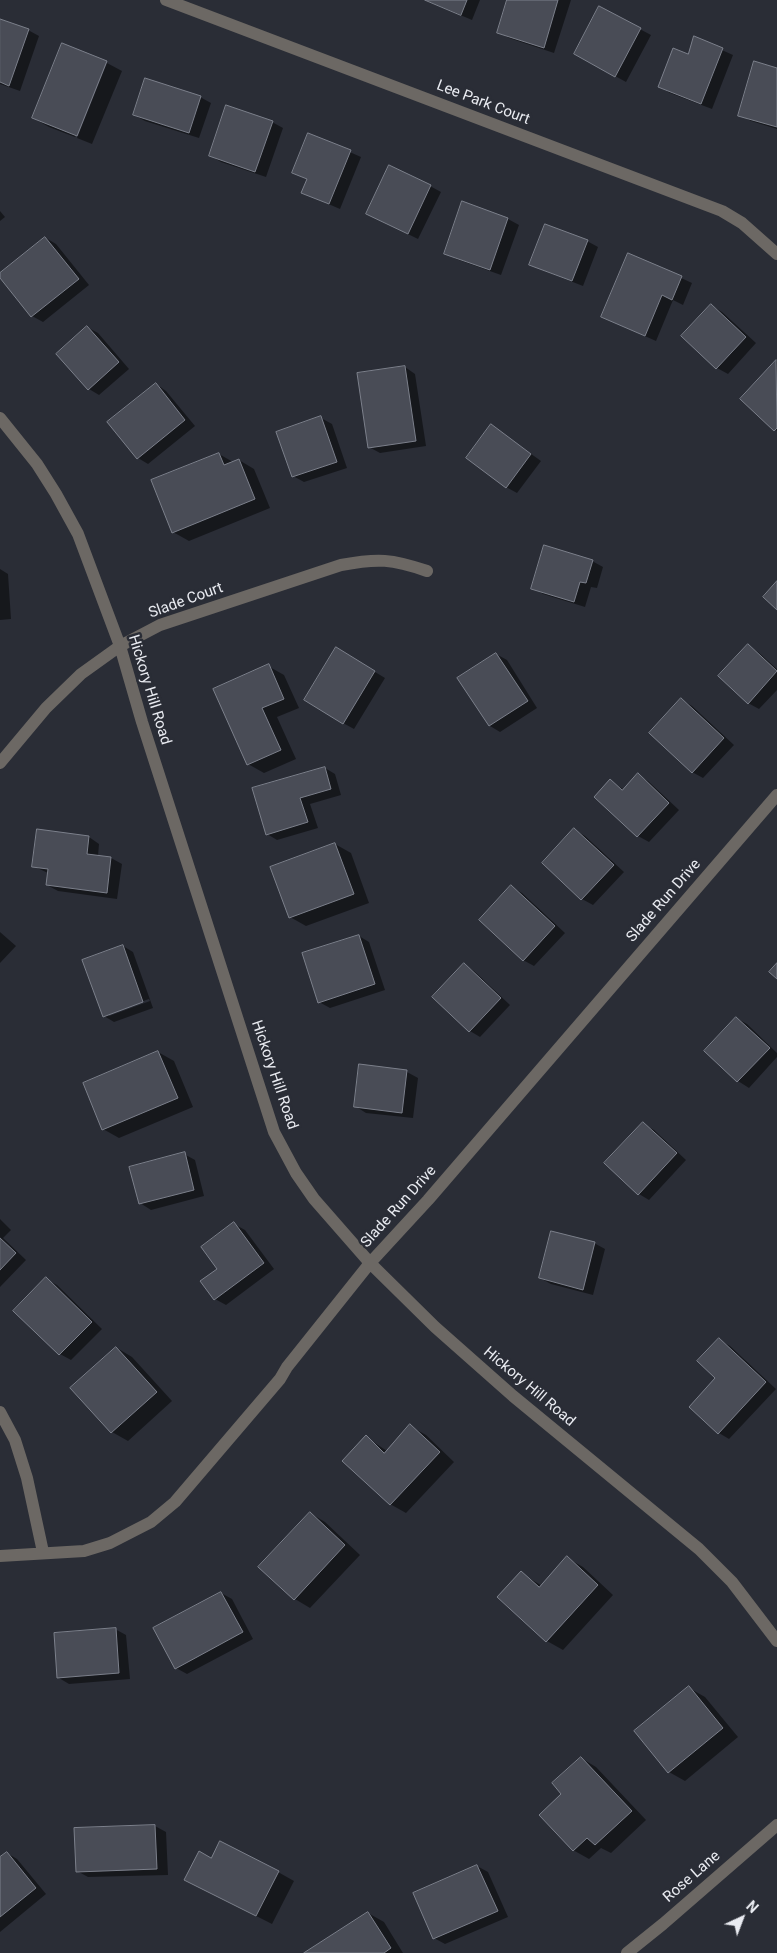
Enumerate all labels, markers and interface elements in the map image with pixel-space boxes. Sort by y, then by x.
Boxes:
street label: Lee Park Court [434,77,532,129]
street label: Slade Court [146,579,226,623]
street label: Hickory Hill Road [124,633,174,747]
street label: Slade Run Drive [623,856,705,946]
street label: Hickory Hill Road [247,1018,301,1132]
street label: Slade Run Drive [357,1162,441,1252]
street label: Hickory Hill Road [479,1343,579,1431]
street label: Rose Lane [660,1847,724,1907]
north arrow [717,1893,767,1943]
text: N [743,1898,761,1916]

